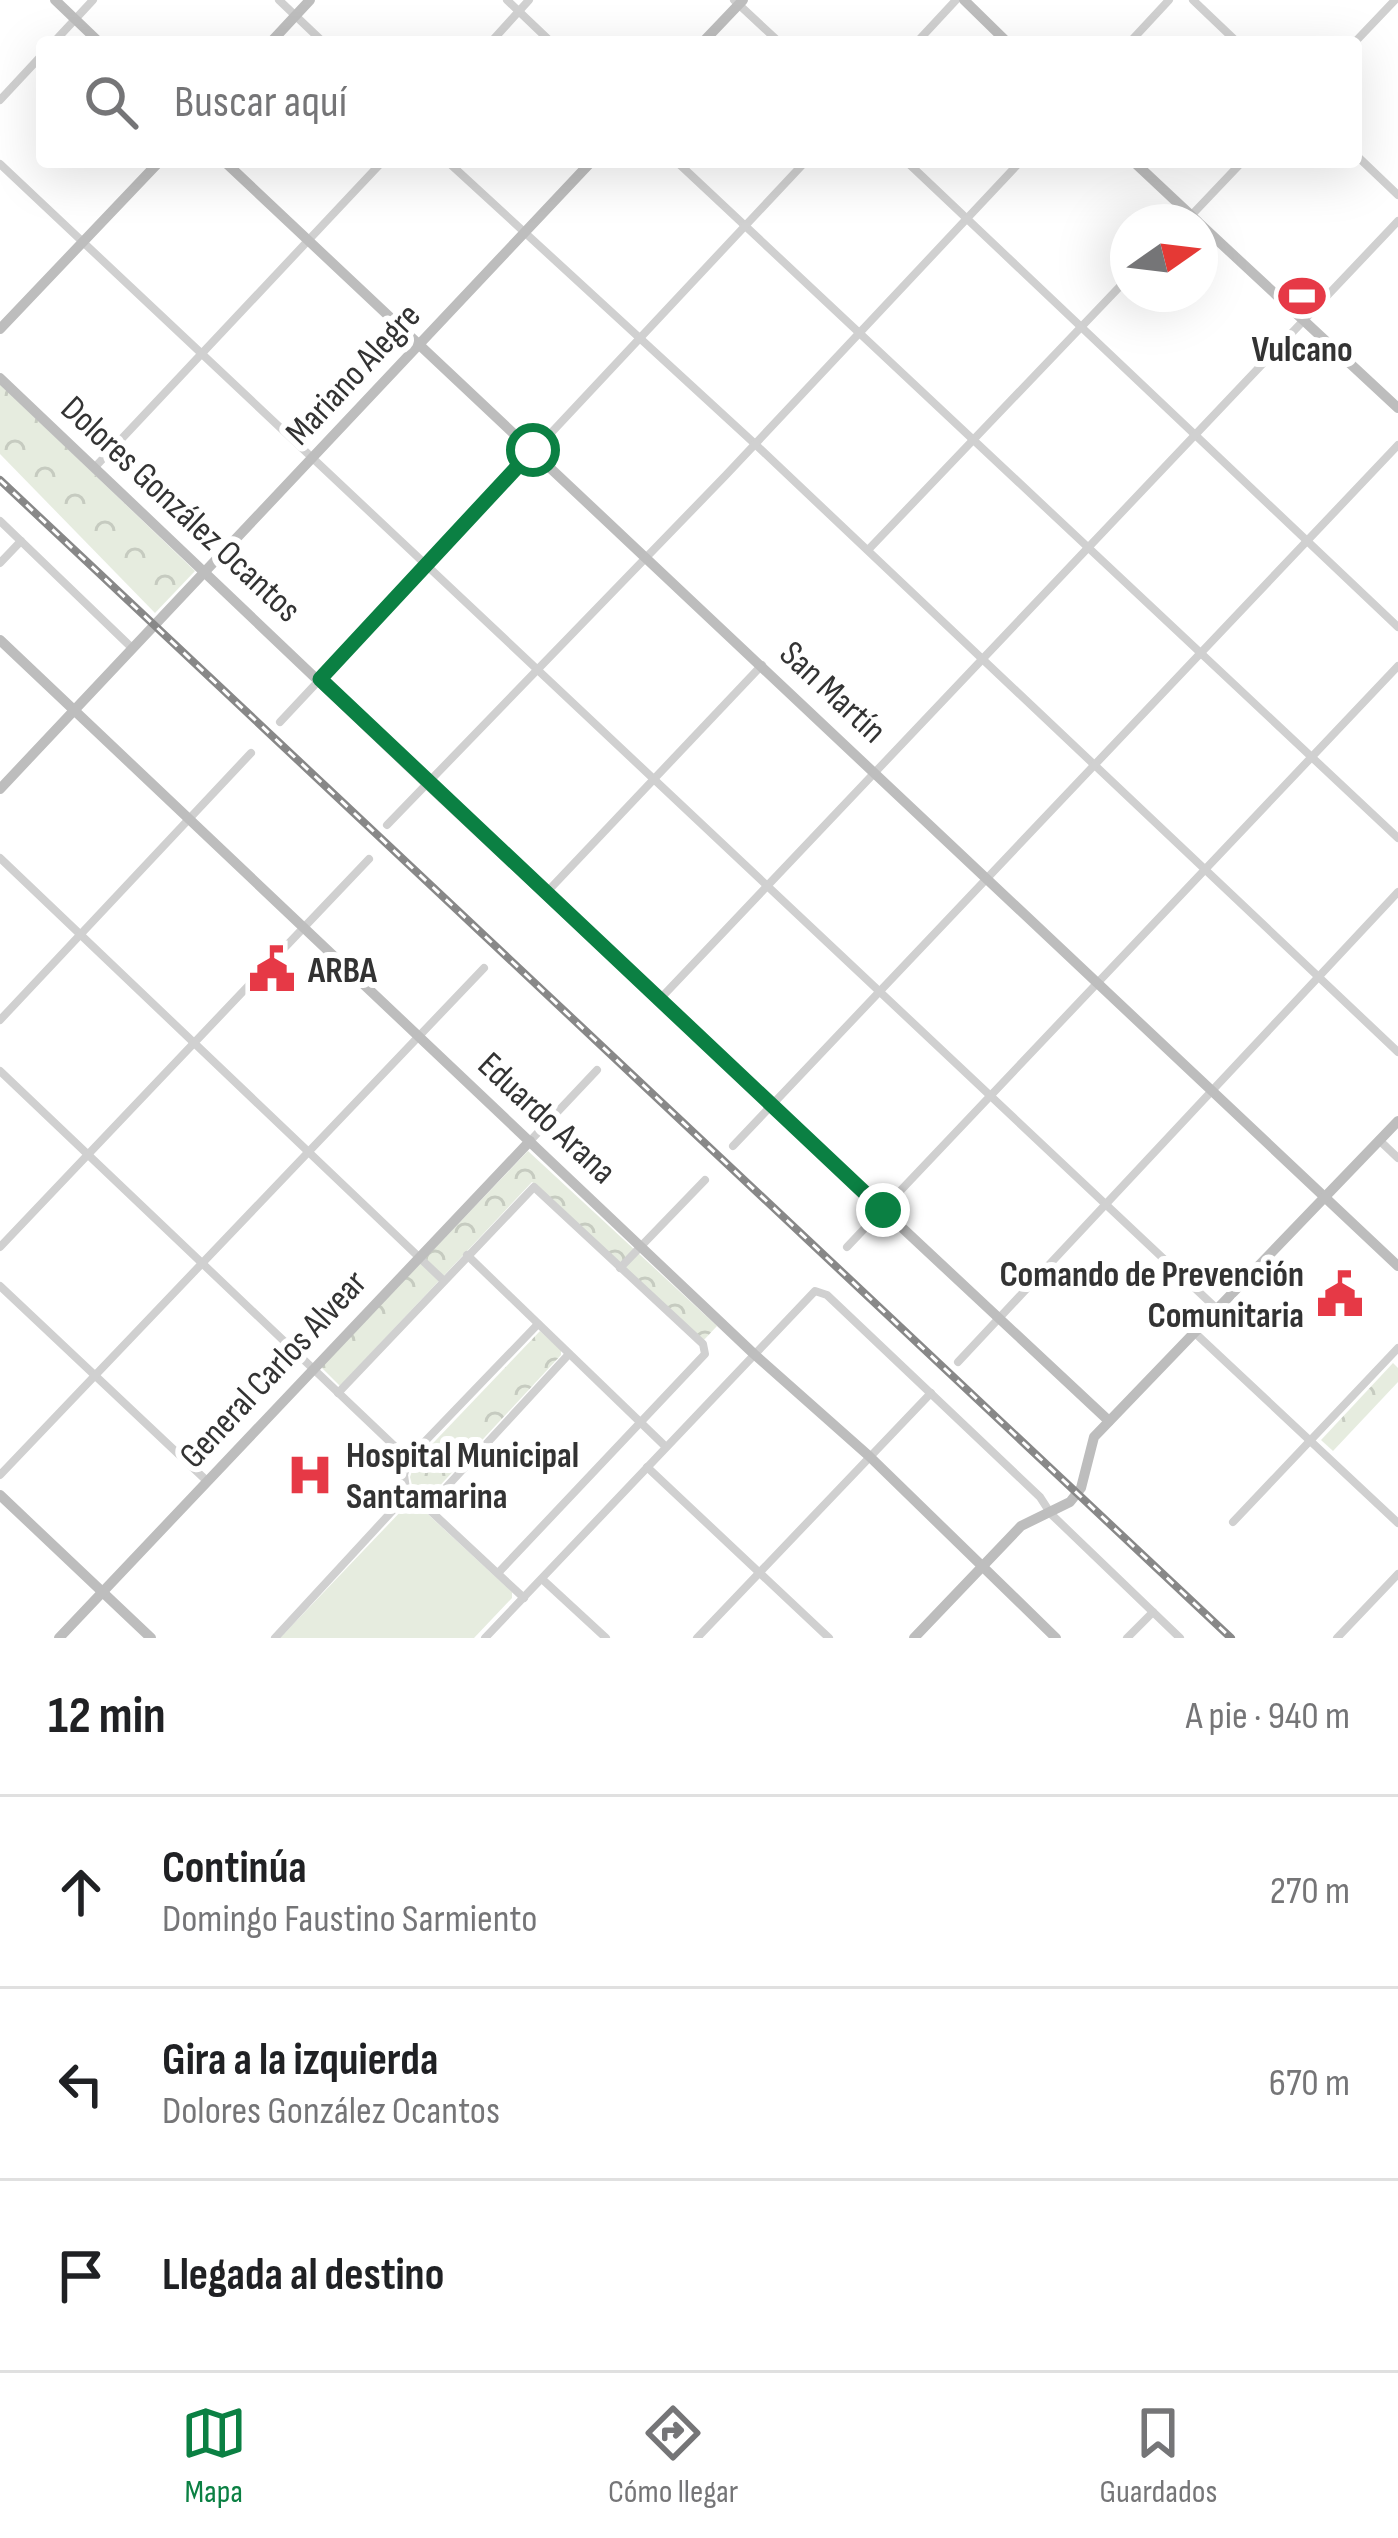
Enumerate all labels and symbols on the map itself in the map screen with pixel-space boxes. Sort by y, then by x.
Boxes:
north arrow [1110,204,1218,312]
sports icon: Vulcano [1277,271,1327,321]
street label: Mariano Alegre [277,295,430,454]
place label: Vulcano [1251,329,1353,372]
street label: Dolores González Ocantos [52,388,309,632]
route start [506,423,560,477]
street label: San Martín [770,633,894,753]
public building icon: ARBA [247,944,297,994]
place label: ARBA [307,950,378,993]
street label: Eduardo Arana [468,1044,624,1194]
route end [856,1183,910,1237]
place label: Comando de Prevención Comunitaria [999,1254,1304,1338]
street label: General Carlos Alvear [171,1262,376,1477]
public building icon: Comando de Prevención Comunitaria [1315,1269,1365,1319]
place label: Hospital Municipal Santamarina [346,1435,579,1519]
hospital icon: Hospital Municipal Santamarina [285,1450,335,1500]

